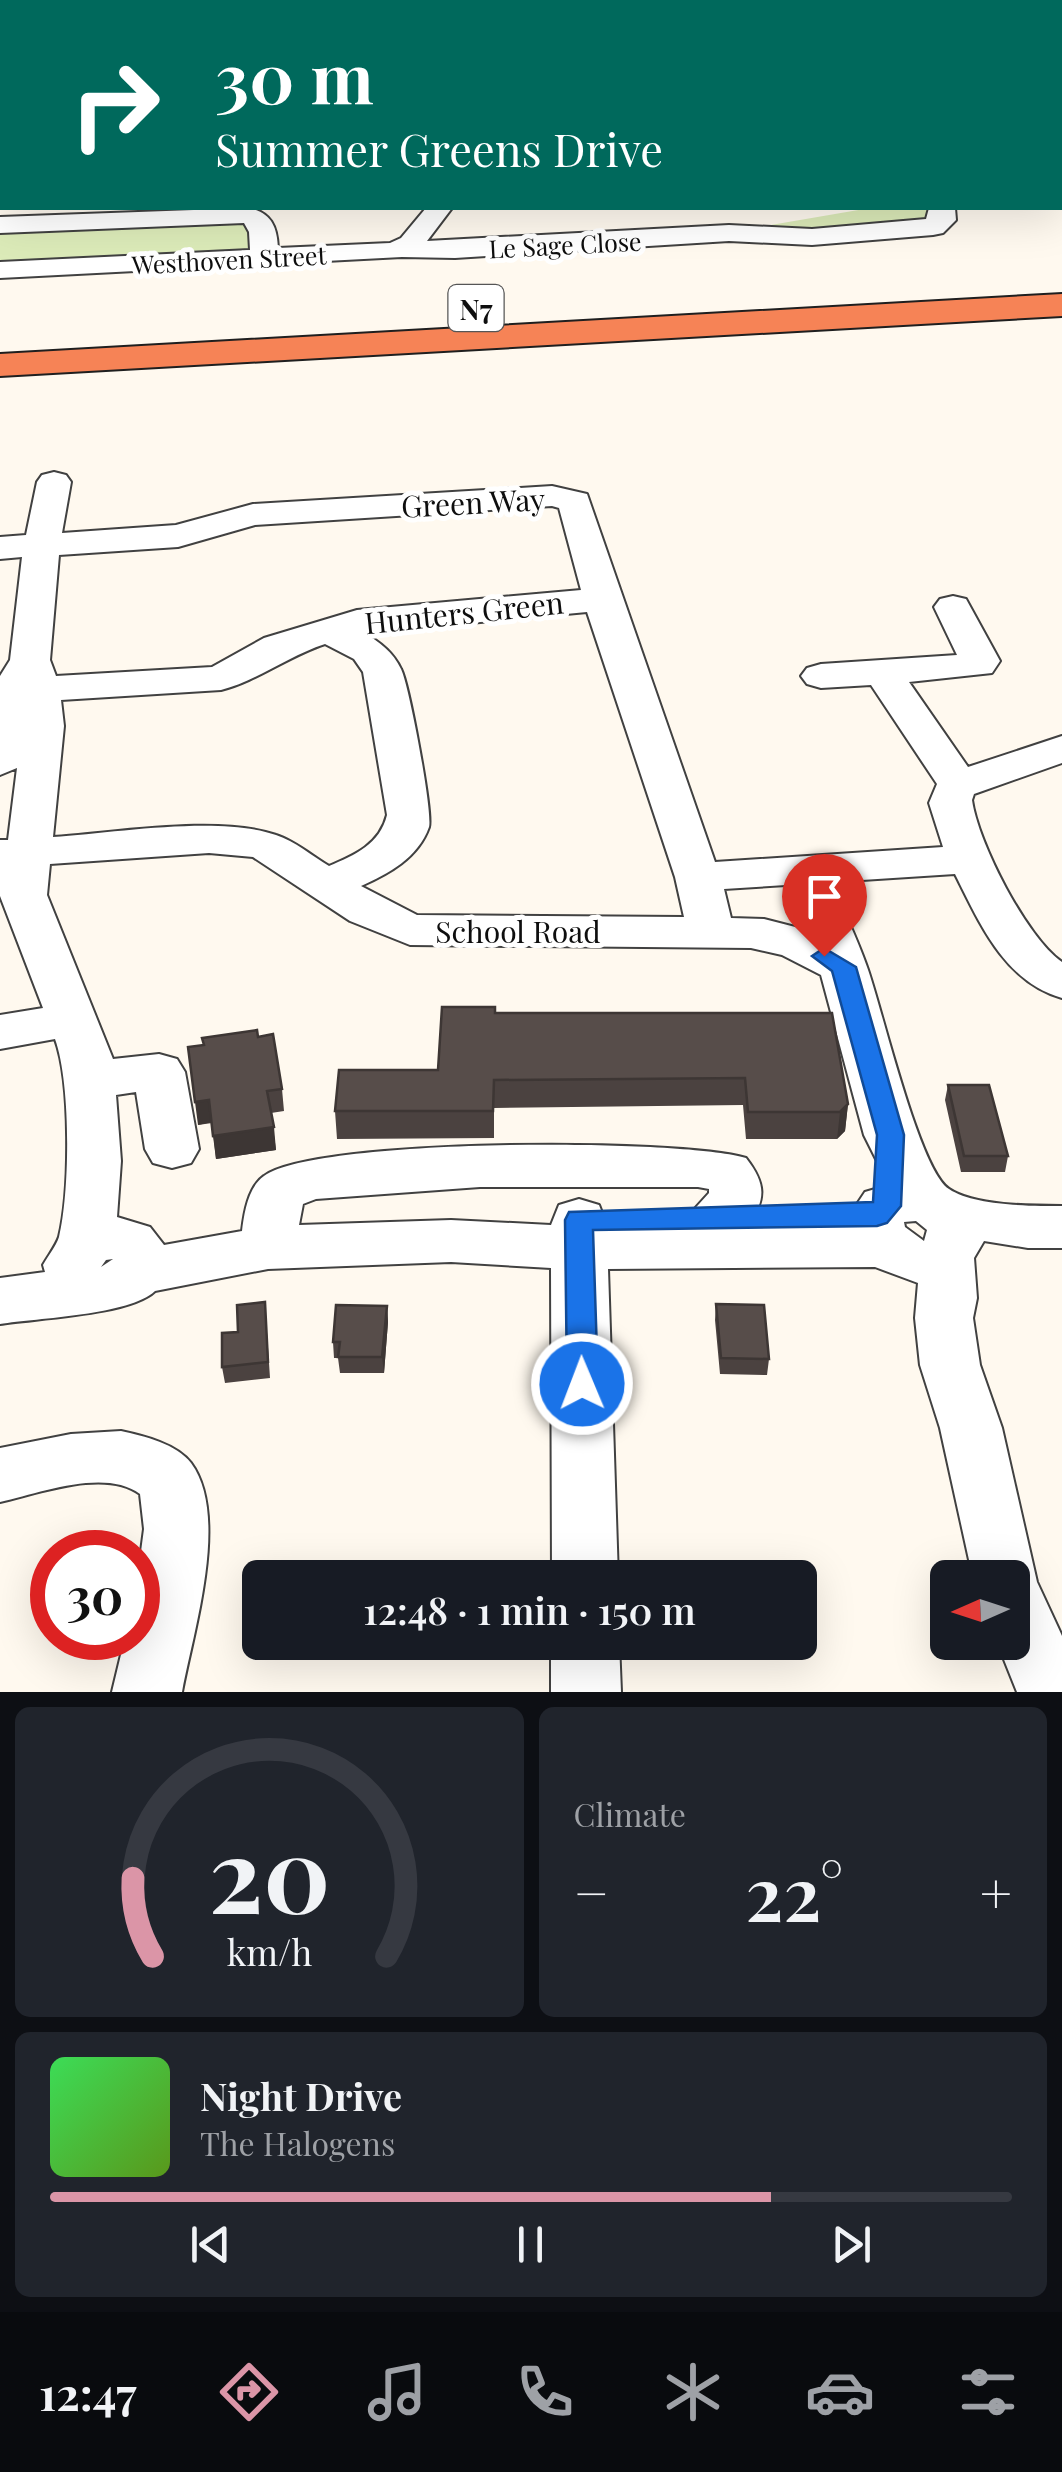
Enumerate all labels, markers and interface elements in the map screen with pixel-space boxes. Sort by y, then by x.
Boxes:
text: 30 m [215,28,374,122]
icon: right [50,40,180,170]
text: Summer Greens Drive [215,118,663,178]
street label: Le Sage Close [488,224,642,264]
street label: Westhoven Street [130,237,328,281]
road number: N7 [448,285,504,331]
street label: Green Way [400,478,546,526]
street label: Hunters Green [363,582,566,642]
pin [782,854,867,957]
icon: arrive [797,869,852,924]
street label: School Road [435,911,601,951]
position arrow [530,1332,634,1436]
speed limit sign: 30 [30,1530,160,1660]
north arrow [930,1560,1030,1660]
map controls [930,1560,1030,1660]
text: 12:48 · 1 min · 150 m [363,1584,696,1635]
text: Climate [574,1792,686,1835]
text: 20 [209,1801,330,1940]
text: 22° [745,1841,844,1941]
text: − [574,1854,609,1928]
text: + [980,1854,1012,1928]
text: km/h [226,1927,312,1975]
text: Night Drive [200,2070,402,2121]
text: The Halogens [200,2121,395,2164]
icon: previous [183,2217,238,2272]
icon: pause [503,2217,558,2272]
icon: next [824,2217,879,2272]
icon: directions [214,2357,284,2427]
icon: music [362,2357,432,2427]
icon: phone [510,2357,580,2427]
icon: climate [658,2357,728,2427]
icon: car [805,2357,875,2427]
icon: filters [953,2357,1023,2427]
text: 12:47 [39,2362,136,2422]

